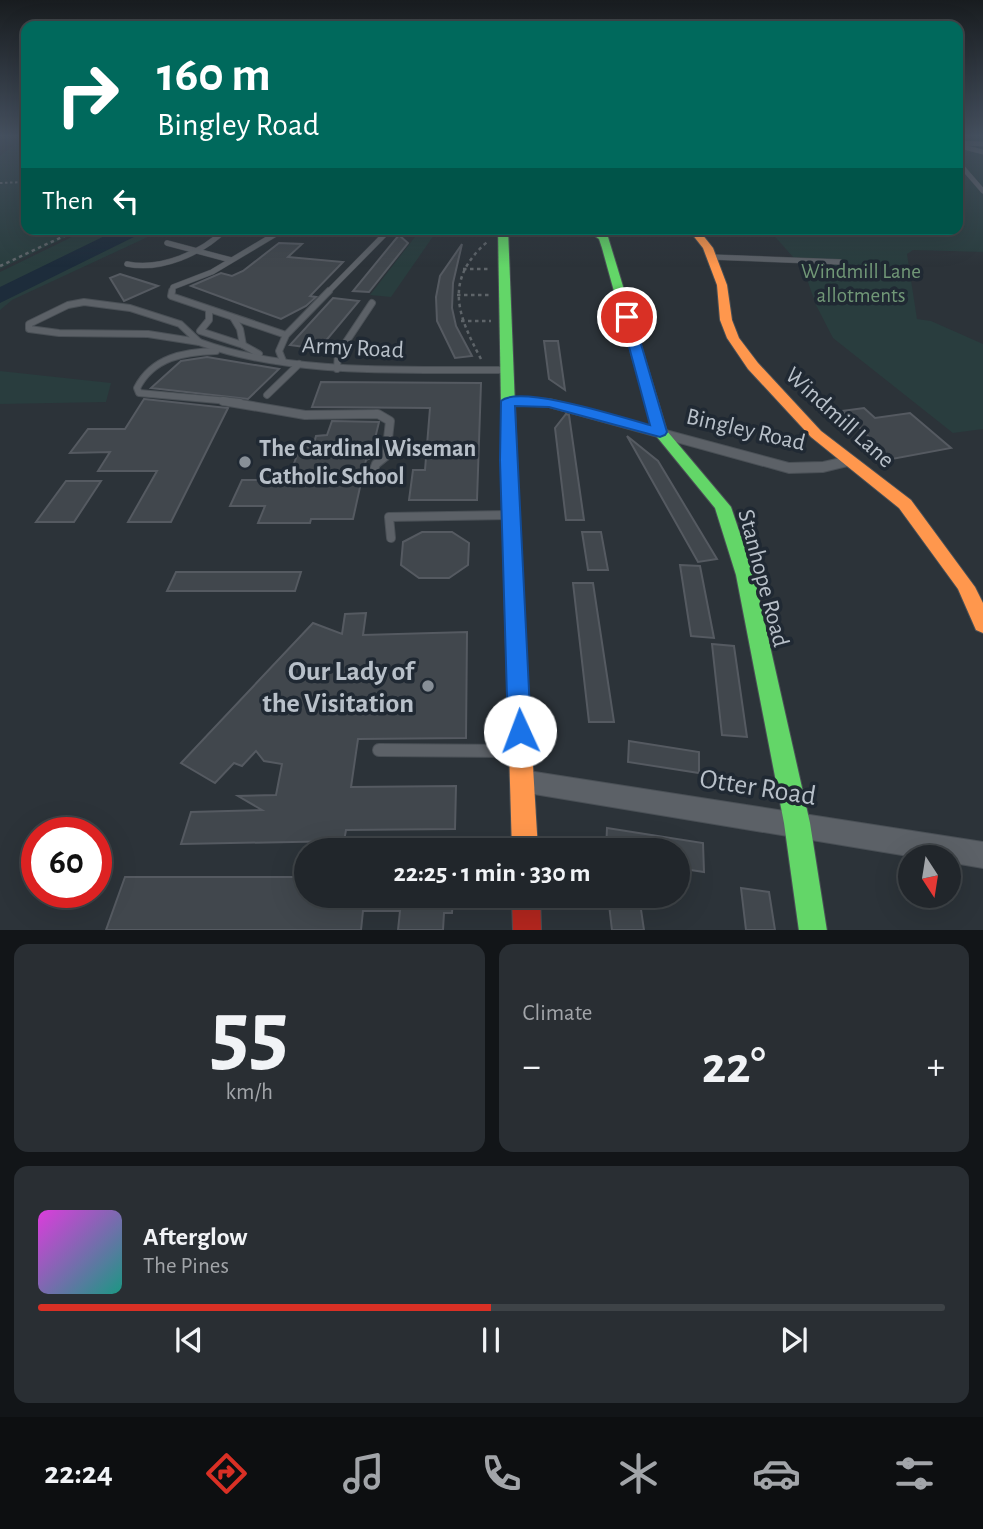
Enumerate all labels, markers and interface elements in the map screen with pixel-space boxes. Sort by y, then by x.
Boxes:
icon: right [42,49,133,140]
text: 160 m [157,51,271,100]
text: Bingley Road [157,109,319,141]
icon: left [107,182,145,220]
text: Then [42,188,93,214]
park label: Windmill Lane allotments [801,261,921,306]
pin [597,287,657,347]
icon: arrive [608,298,646,336]
street label: Army Road [301,333,405,363]
street label: Windmill Lane [780,363,898,473]
street label: Bingley Road [684,405,808,455]
place label: The Cardinal Wiseman Catholic School [259,437,476,489]
marker: The Cardinal Wiseman Catholic School [237,454,253,470]
street label: Stanhope Road [733,507,793,650]
place label: Our Lady of the Visitation [262,658,416,718]
marker: Our Lady of the Visitation [420,678,436,694]
position arrow [483,694,557,768]
street label: Otter Road [697,765,818,811]
speed limit sign: 60 [21,817,112,908]
north arrow [898,845,961,908]
map controls [898,845,961,908]
text: 22:25 · 1 min · 330 m [393,860,591,886]
text: 55 [210,988,289,1079]
text: Climate [523,1002,592,1025]
text: 22° [702,1040,766,1092]
text: − [523,1048,541,1086]
text: + [927,1048,945,1086]
text: km/h [226,1081,273,1104]
text: Afterglow [143,1224,247,1250]
text: The Pines [143,1255,229,1278]
icon: previous [170,1321,208,1359]
icon: pause [472,1321,510,1359]
icon: next [775,1321,813,1359]
icon: directions [202,1449,251,1498]
icon: music [339,1449,388,1498]
icon: phone [477,1449,526,1498]
icon: climate [614,1449,663,1498]
icon: car [752,1449,801,1498]
icon: filters [890,1449,939,1498]
text: 22:24 [44,1457,113,1489]

